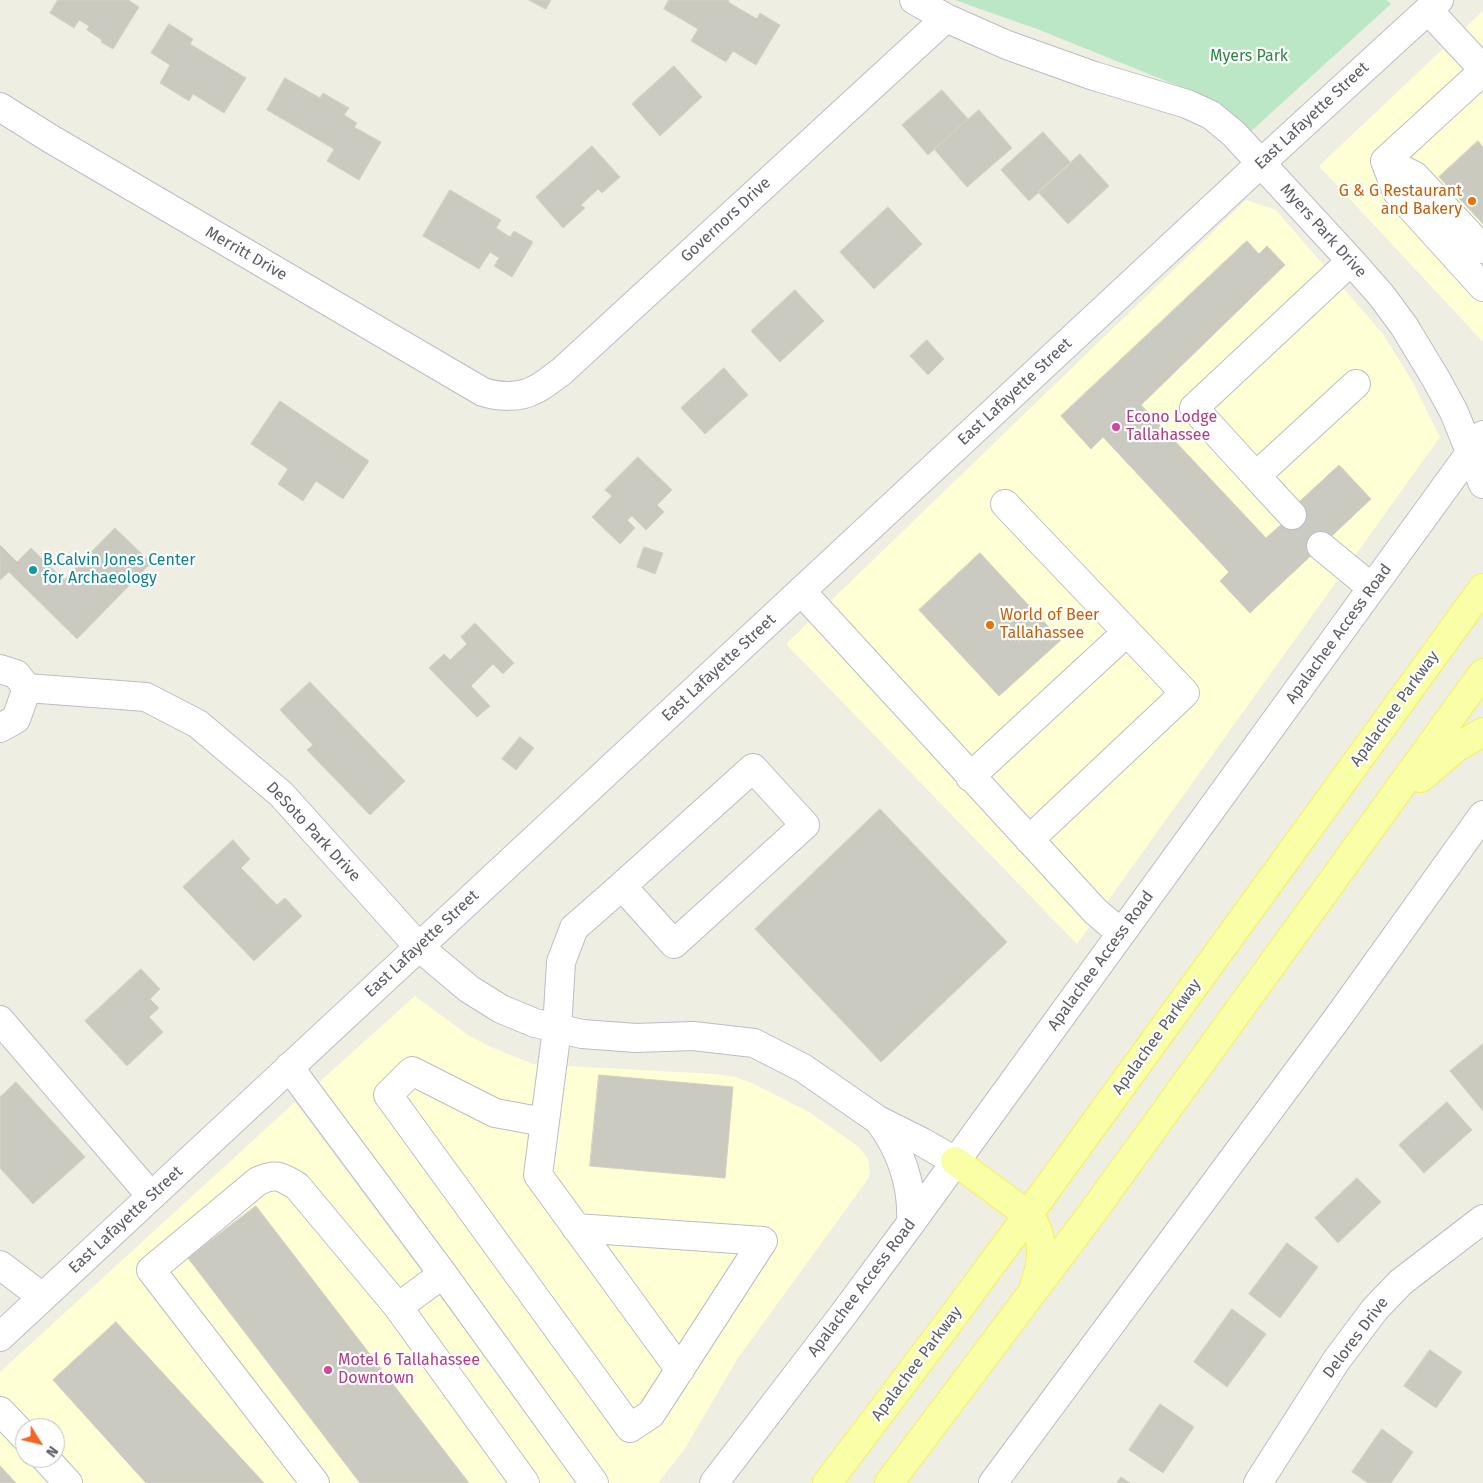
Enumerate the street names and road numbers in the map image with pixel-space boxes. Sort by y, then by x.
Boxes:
street label: East Lafayette Street [1251,58,1373,174]
street label: Governors Drive [677,173,775,267]
street label: Myers Park Drive [1276,180,1370,282]
street label: Merritt Drive [202,223,290,285]
street label: East Lafayette Street [954,334,1076,450]
street label: Apalachee Access Road [1282,561,1396,707]
street label: East Lafayette Street [658,610,780,726]
street label: Apalachee Parkway [1347,647,1443,771]
street label: DeSoto Park Drive [262,778,364,886]
street label: East Lafayette Street [361,886,483,1002]
street label: Apalachee Access Road [1044,888,1158,1034]
street label: Apalachee Parkway [1109,975,1205,1099]
street label: East Lafayette Street [65,1162,187,1278]
street label: Apalachee Access Road [804,1215,920,1361]
street label: Delores Drive [1319,1294,1393,1382]
street label: Apalachee Parkway [868,1303,966,1425]

